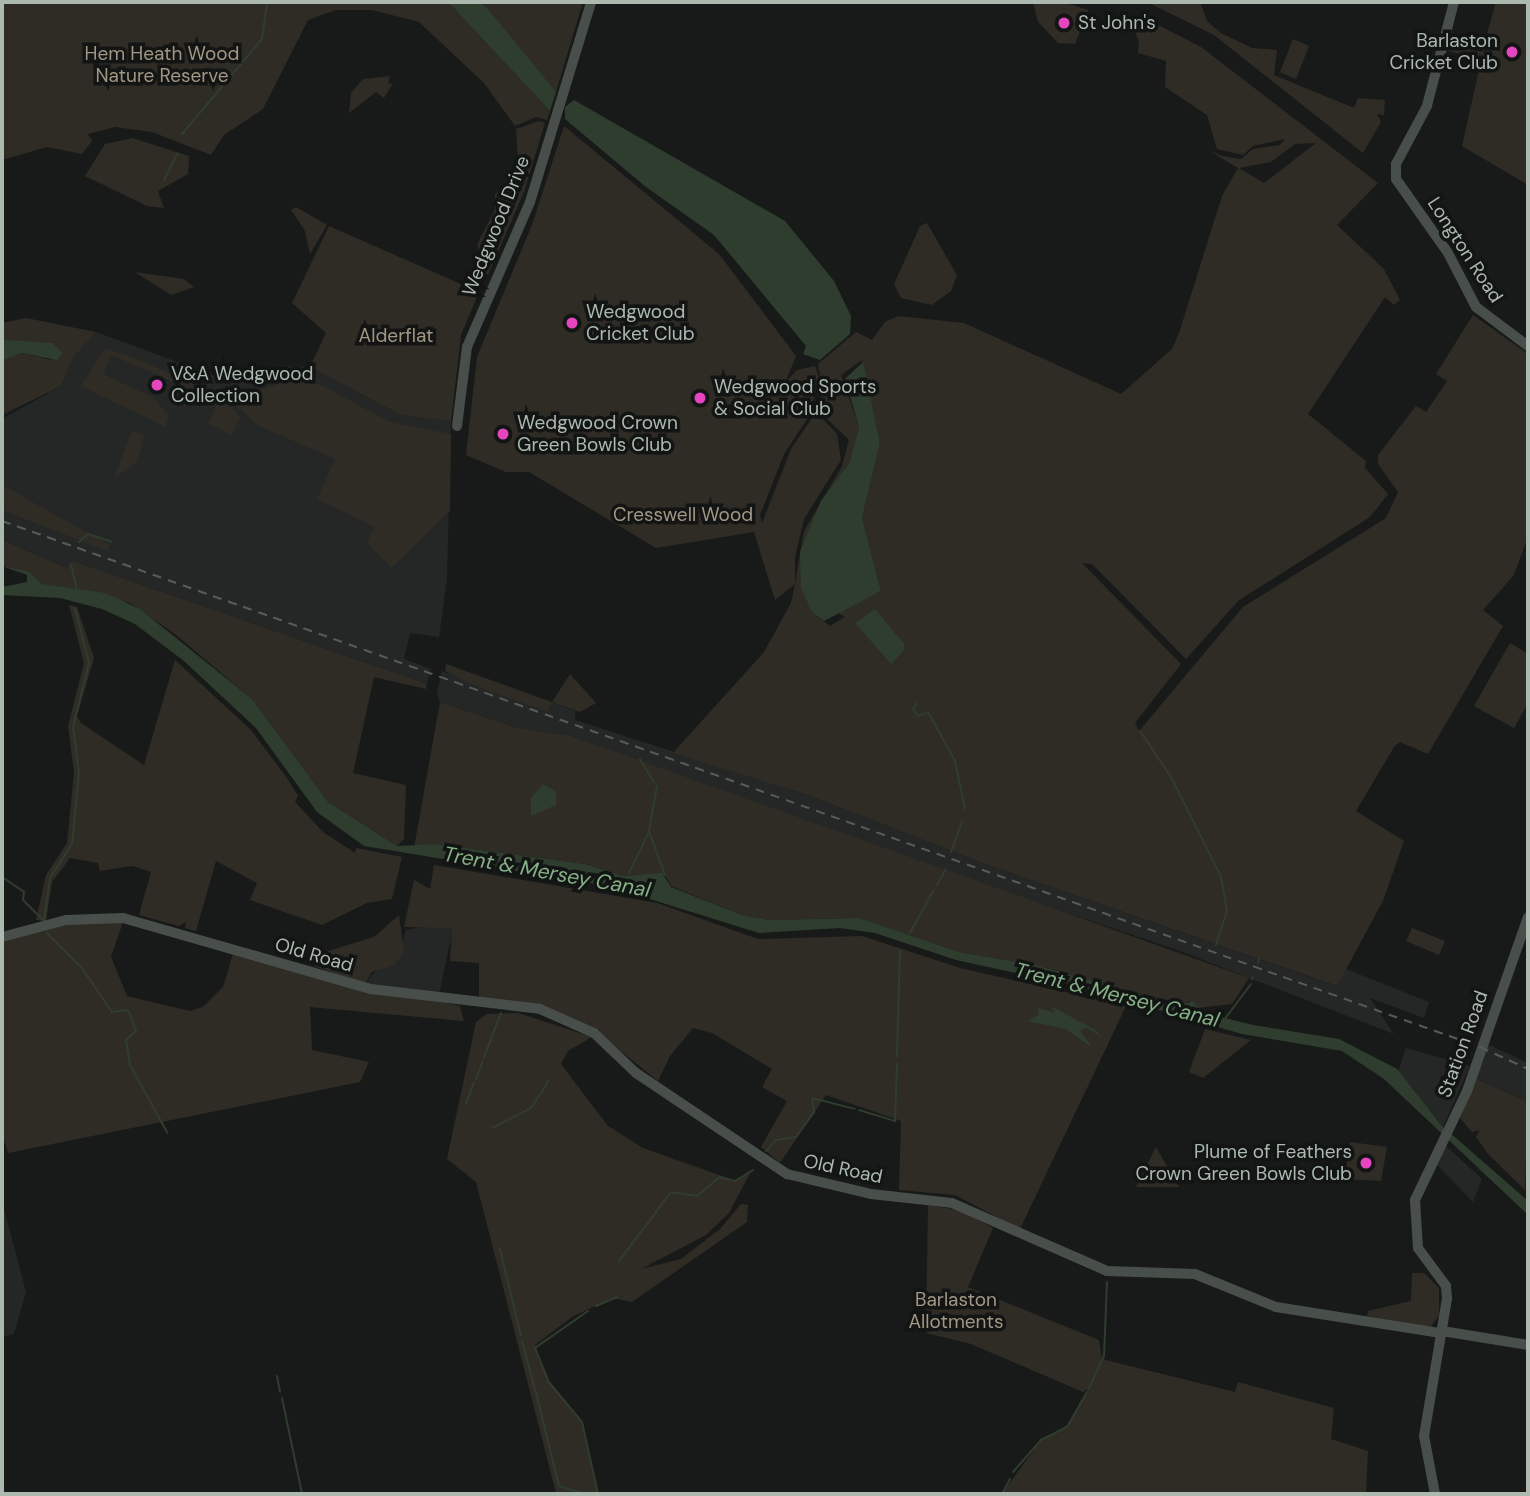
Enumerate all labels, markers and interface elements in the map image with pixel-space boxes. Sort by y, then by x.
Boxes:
place label: St John's [1078,12,1156,34]
marker: St John's [1056,15,1072,31]
place label: Barlaston Cricket Club [1389,30,1498,74]
park label: Hem Heath Wood Nature Reserve [85,43,239,87]
marker: Barlaston Cricket Club [1504,44,1520,60]
street label: Wedgwood Drive [457,152,535,300]
street label: Longton Road [1422,193,1508,307]
place label: Wedgwood Cricket Club [586,301,695,345]
marker: Wedgwood Cricket Club [564,315,580,331]
park label: Alderflat [359,325,433,347]
place label: V&A Wedgwood Collection [171,363,313,407]
place label: Wedgwood Sports & Social Club [714,376,877,420]
marker: V&A Wedgwood Collection [149,377,165,393]
marker: Wedgwood Sports & Social Club [692,390,708,406]
place label: Wedgwood Crown Green Bowls Club [517,412,678,456]
marker: Wedgwood Crown Green Bowls Club [495,426,511,442]
park label: Cresswell Wood [613,504,753,526]
water label: Trent & Mersey Canal [442,841,652,903]
street label: Old Road [272,933,356,977]
water label: Trent & Mersey Canal [1012,957,1222,1033]
street label: Station Road [1433,987,1493,1101]
place label: Plume of Feathers Crown Green Bowls Club [1135,1141,1352,1185]
street label: Old Road [801,1150,885,1188]
marker: Plume of Feathers Crown Green Bowls Club [1358,1155,1374,1171]
park label: Barlaston Allotments [908,1289,1004,1333]

